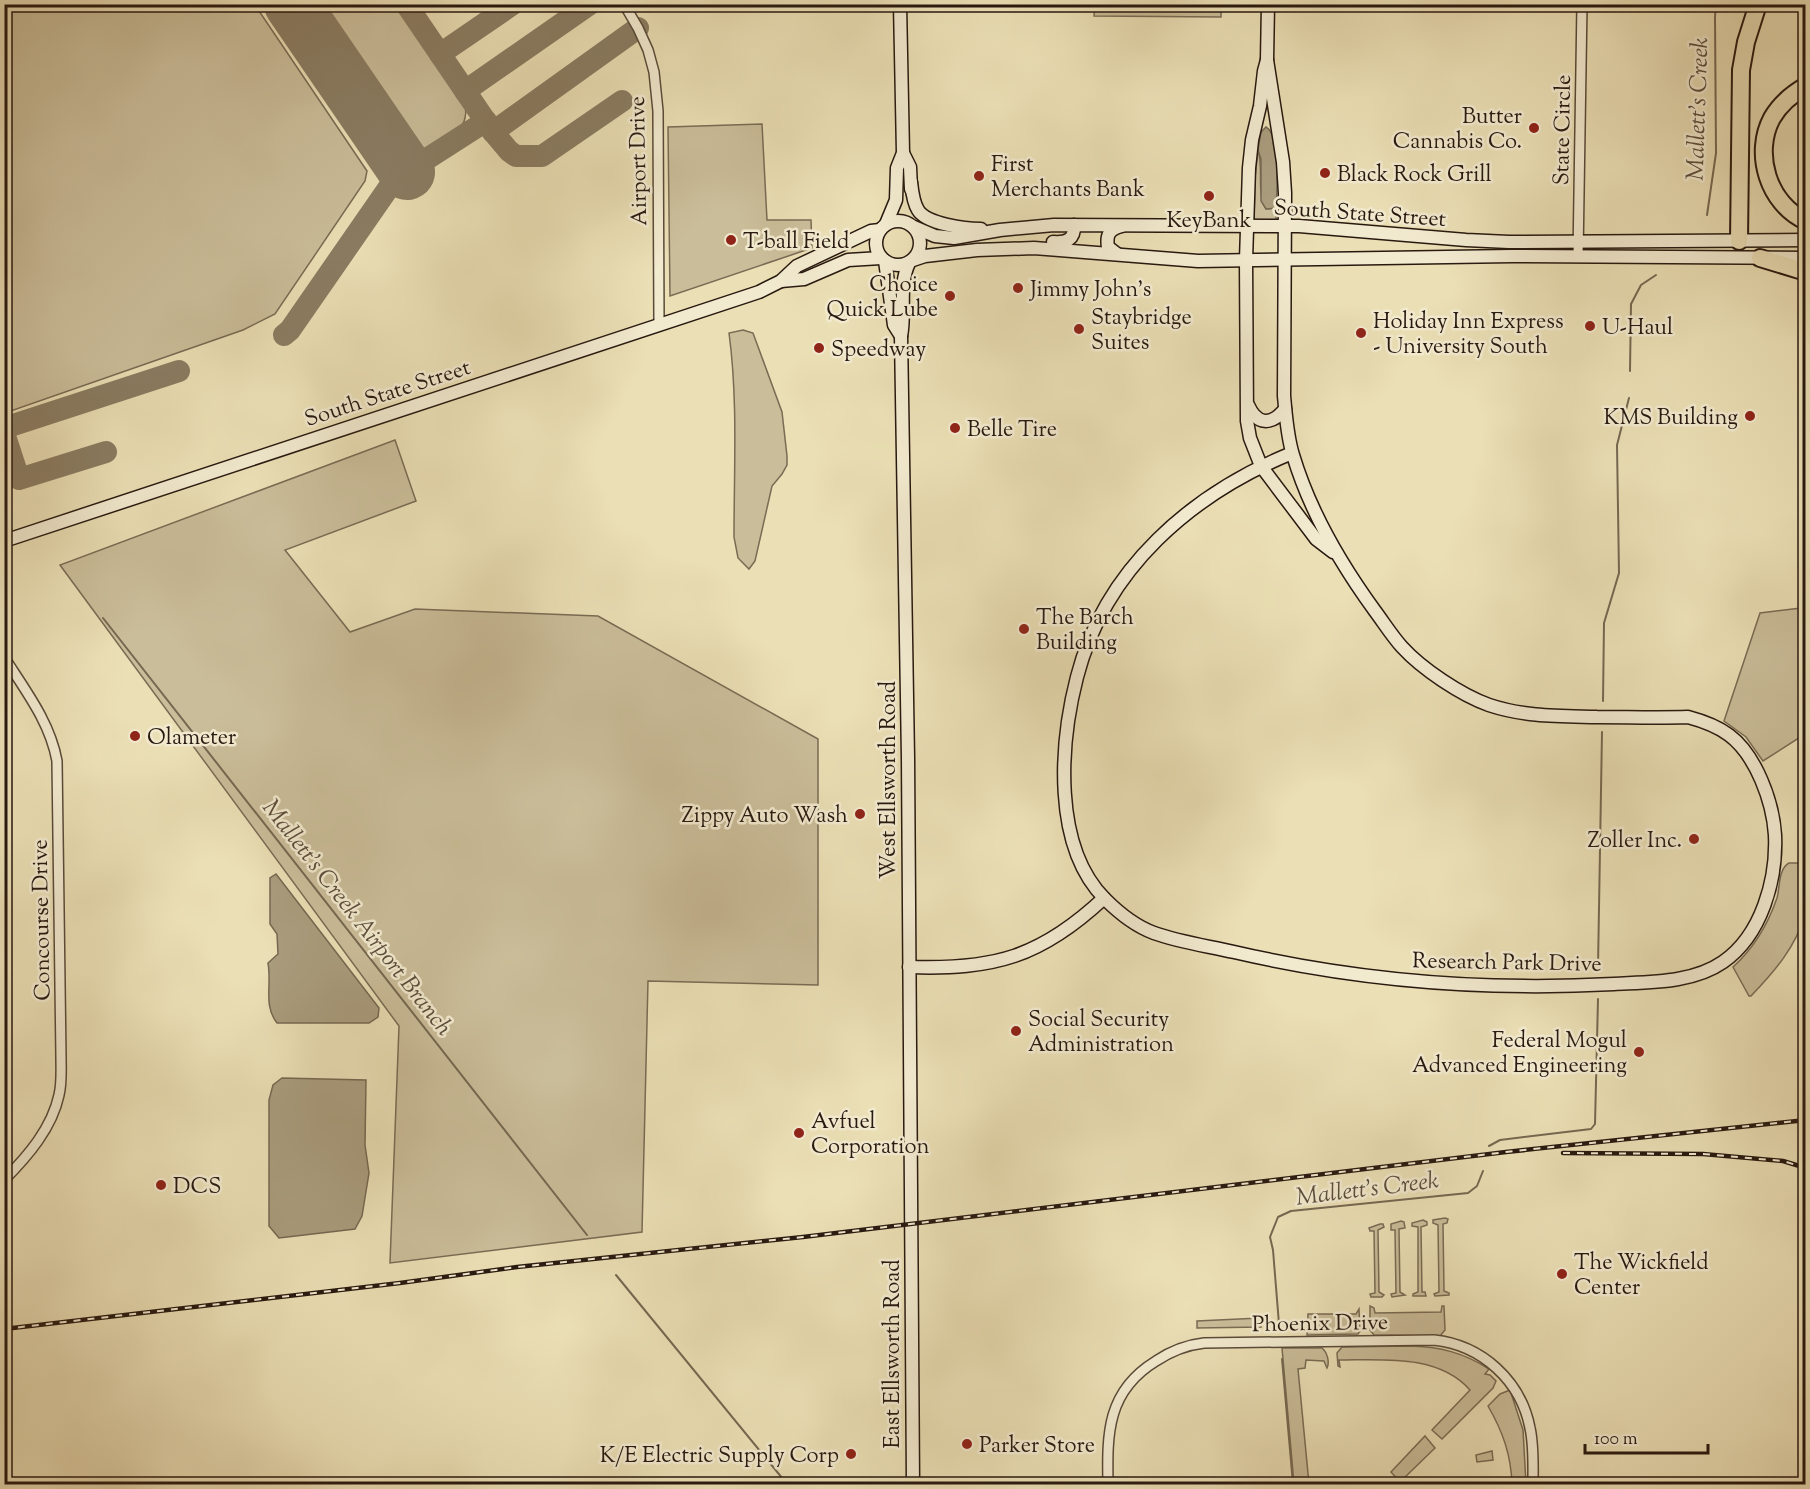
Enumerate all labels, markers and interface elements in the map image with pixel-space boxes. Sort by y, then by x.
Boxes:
water label: Mallett's Creek [1680,37,1718,181]
street label: State Circle [1547,74,1581,186]
street label: Airport Drive [623,96,657,226]
place label: Butter Cannabis Co. [1393,102,1522,159]
marker: Butter Cannabis Co. [1527,121,1541,135]
place label: First Merchants Bank [991,150,1145,207]
place label: Black Rock Grill [1337,160,1492,192]
marker: Black Rock Grill [1318,166,1332,180]
marker: First Merchants Bank [972,169,986,183]
marker: KeyBank [1202,189,1216,203]
street label: South State Street [1272,193,1448,237]
place label: KeyBank [1167,206,1251,238]
place label: T-ball Field [743,227,849,259]
marker: T-ball Field [724,233,738,247]
place label: Choice Quick Lube [826,270,938,327]
place label: Jimmy John's [1029,275,1151,307]
marker: Jimmy John's [1011,281,1025,295]
marker: Choice Quick Lube [943,289,957,303]
place label: Staybridge Suites [1091,303,1192,360]
place label: Holiday Inn Express - University South [1373,307,1564,364]
place label: U-Haul [1602,313,1673,345]
marker: U-Haul [1583,319,1597,333]
marker: Staybridge Suites [1072,322,1086,336]
marker: Holiday Inn Express - University South [1354,326,1368,340]
place label: Speedway [831,335,926,367]
marker: Speedway [812,341,826,355]
street label: South State Street [301,353,475,437]
place label: KMS Building [1603,403,1738,435]
marker: KMS Building [1743,409,1757,423]
place label: Belle Tire [967,415,1057,447]
marker: Belle Tire [948,421,962,435]
place label: The Barch Building [1036,603,1134,660]
marker: The Barch Building [1017,622,1031,636]
street label: West Ellsworth Road [874,681,906,879]
place label: Olameter [147,723,236,755]
marker: Olameter [128,729,142,743]
water label: Mallett's Creek Airport Branch [253,793,460,1044]
place label: Zippy Auto Wash [681,801,848,833]
marker: Zippy Auto Wash [853,807,867,821]
place label: Zoller Inc. [1588,826,1682,858]
marker: Zoller Inc. [1687,832,1701,846]
street label: Concourse Drive [26,839,60,1001]
street label: Research Park Drive [1412,946,1602,982]
place label: Social Security Administration [1028,1005,1174,1062]
marker: Social Security Administration [1009,1024,1023,1038]
place label: Federal Mogul Advanced Engineering [1412,1026,1627,1083]
marker: Federal Mogul Advanced Engineering [1632,1045,1646,1059]
place label: Avfuel Corporation [811,1107,930,1164]
marker: Avfuel Corporation [792,1126,806,1140]
water label: Mallett's Creek [1294,1164,1441,1216]
place label: DCS [173,1172,221,1204]
marker: DCS [154,1178,168,1192]
place label: The Wickfield Center [1574,1248,1709,1305]
street label: East Ellsworth Road [878,1259,910,1449]
marker: The Wickfield Center [1555,1267,1569,1281]
street label: Phoenix Drive [1252,1308,1388,1342]
scale bar [1585,1417,1708,1455]
text: 100 m [1594,1427,1638,1453]
place label: Parker Store [979,1431,1095,1463]
marker: Parker Store [960,1437,974,1451]
place label: K/E Electric Supply Corp [600,1441,839,1473]
marker: K/E Electric Supply Corp [844,1447,858,1461]

